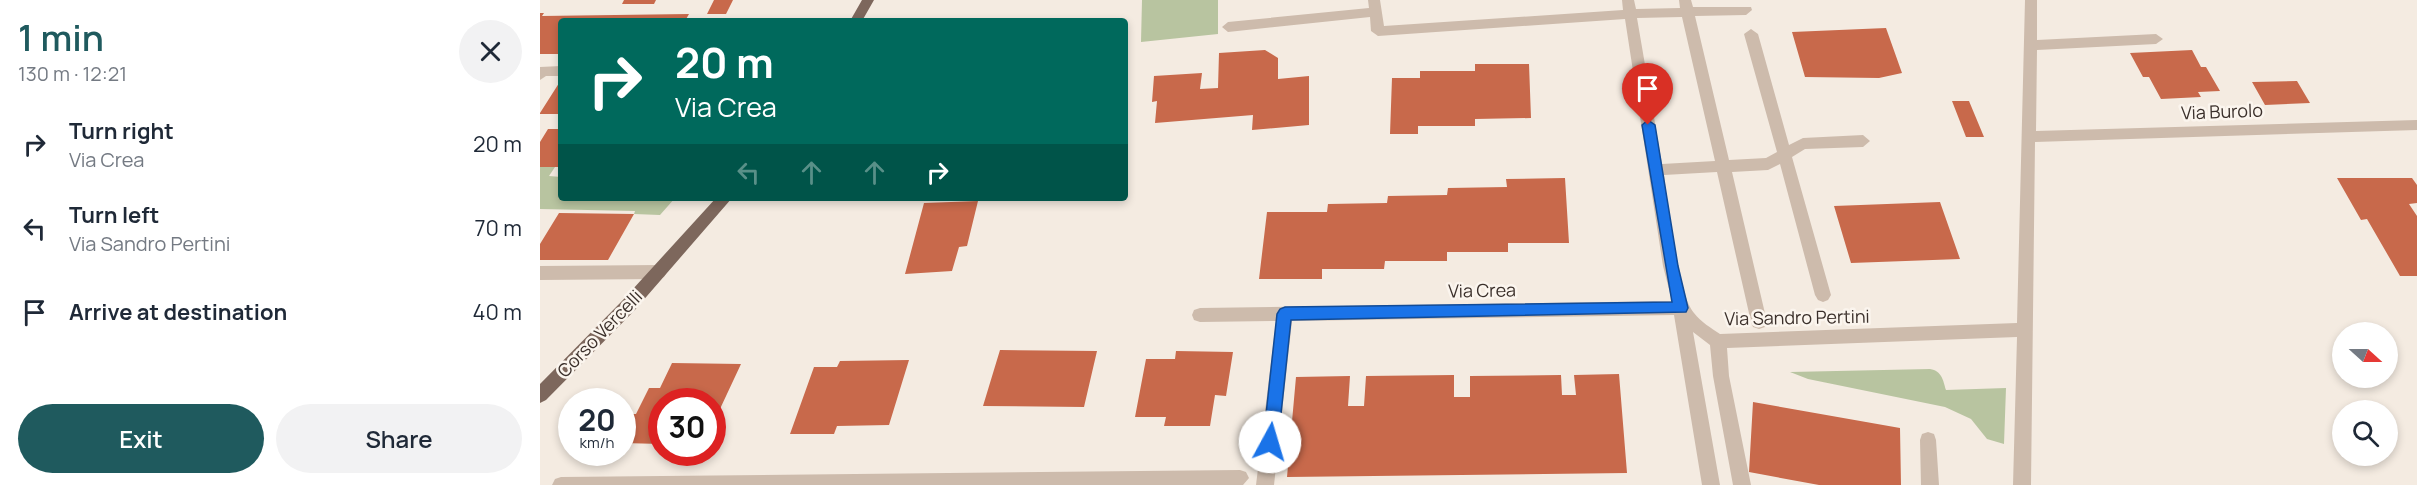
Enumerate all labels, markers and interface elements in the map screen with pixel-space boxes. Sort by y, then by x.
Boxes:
text: 1 min [18,13,104,62]
button: close [459,20,522,83]
text: 20 m [675,33,774,91]
icon: right [576,42,654,120]
text: 130 m · 12:21 [18,60,127,87]
pin [1622,63,1673,125]
icon: arrive [1631,72,1664,105]
text: Via Crea [675,88,777,125]
street label: Via Burolo [2181,98,2263,124]
text: Turn right [69,116,174,146]
icon: right [18,128,51,161]
text: 20 m [473,129,522,159]
text: Via Crea [69,146,144,173]
icon: left [732,156,765,189]
icon: ahead [795,156,828,189]
icon: ahead [858,156,891,189]
icon: right [921,156,954,189]
text: Turn left [69,200,159,230]
icon: left [18,212,51,245]
text: 70 m [474,213,522,243]
text: Via Sandro Pertini [69,230,231,257]
street label: Via Crea [1448,277,1516,303]
street label: Corso Vercelli [551,284,647,382]
icon: arrive [18,296,51,329]
text: Arrive at destination [69,297,287,327]
text: 40 m [473,297,522,327]
street label: Via Sandro Pertini [1724,304,1870,330]
north arrow [2332,322,2398,388]
map controls [2332,322,2398,466]
speed limit sign: 30 [648,388,726,466]
text: 20 [578,399,616,440]
button: search [2332,400,2398,466]
button: Exit [18,404,264,473]
button: Share [276,404,522,473]
position arrow [1238,410,1302,474]
text: km/h [580,432,614,453]

